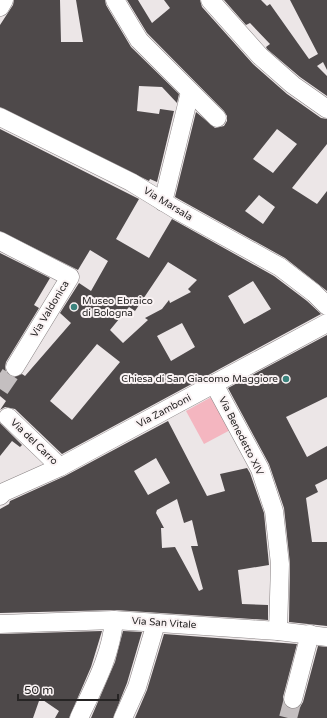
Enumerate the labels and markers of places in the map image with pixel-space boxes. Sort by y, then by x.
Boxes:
place label: Museo Ebraico di Bologna [82,295,153,319]
marker: Museo Ebraico di Bologna [69,302,79,312]
place label: Chiesa di San Giacomo Maggiore [121,373,278,385]
marker: Chiesa di San Giacomo Maggiore [281,374,291,384]

